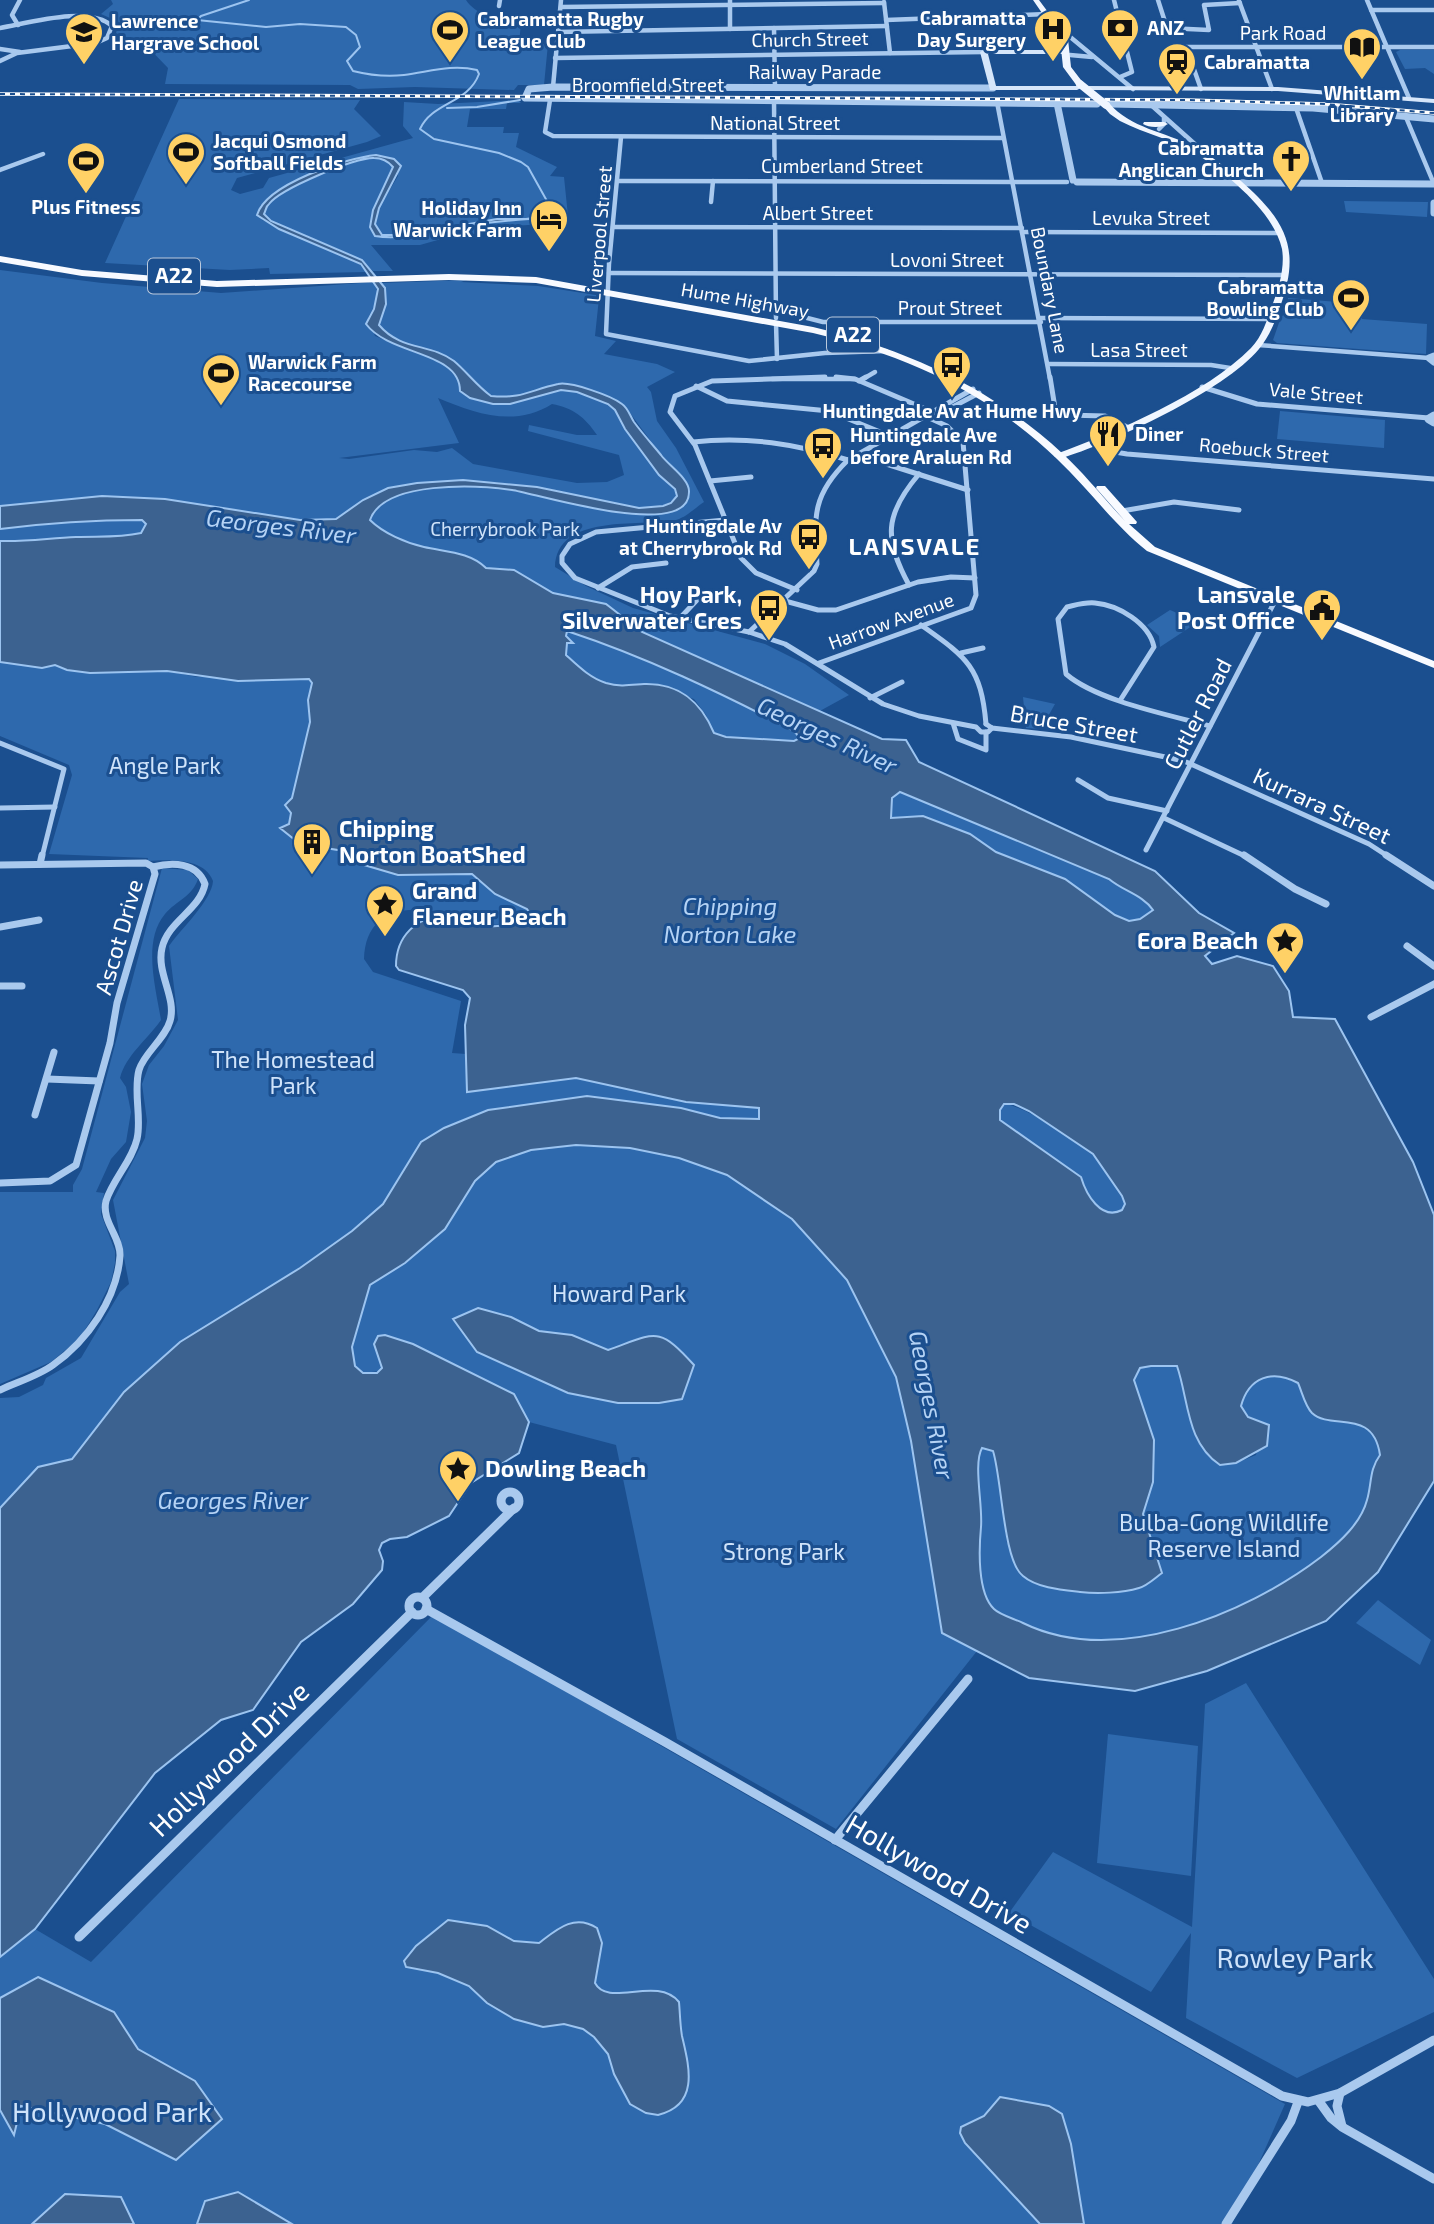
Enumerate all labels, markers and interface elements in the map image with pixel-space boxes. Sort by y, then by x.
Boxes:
place label: Cabramatta Day Surgery [917,6,1026,52]
place label: Cabramatta Rugby League Club [477,7,644,52]
bank icon: ANZ [1099,7,1141,62]
hospital icon: Cabramatta Day Surgery [1032,8,1074,63]
place label: Lawrence Hargrave School [111,9,260,54]
sports icon: Cabramatta Rugby League Club [429,9,471,64]
school or university icon: Lawrence Hargrave School [63,11,105,66]
place label: ANZ [1147,16,1184,39]
street label: Park Road [1240,21,1326,44]
street label: Church Street [751,26,869,51]
library icon: Whitlam Library [1341,26,1383,81]
station icon: Cabramatta [1156,41,1198,96]
place label: Cabramatta [1204,50,1310,73]
street label: Railway Parade [749,60,881,83]
street label: Broomfield Street [572,73,724,96]
place label: Whitlam Library [1324,81,1400,127]
street label: National Street [710,111,840,134]
place label: Jacqui Osmond Softball Fields [213,129,346,174]
sports icon: Jacqui Osmond Softball Fields [165,131,207,186]
place label: Cabramatta Anglican Church [1119,136,1264,181]
church icon: Cabramatta Anglican Church [1270,138,1312,193]
sports icon: Plus Fitness [65,140,107,195]
street label: Cumberland Street [761,154,923,177]
street label: Liverpool Street [581,165,616,303]
place label: Plus Fitness [31,195,141,218]
place label: Holiday Inn Warwick Farm [393,196,522,241]
hotel icon: Holiday Inn Warwick Farm [528,198,570,253]
street label: Albert Street [763,201,873,224]
street label: Levuka Street [1092,206,1210,229]
street label: Boundary Lane [1027,225,1074,355]
street label: Lovoni Street [890,248,1004,271]
road number: A22 [148,258,200,294]
place label: Cabramatta Bowling Club [1207,275,1324,320]
street label: Hume Highway [679,277,811,322]
sports icon: Cabramatta Bowling Club [1330,277,1372,332]
street label: Prout Street [898,296,1002,319]
road number: A22 [827,318,879,352]
street label: Lasa Street [1090,338,1188,361]
bus stop icon: Huntingdale Av at Hume Hwy [931,344,973,399]
place label: Warwick Farm Racecourse [248,350,377,395]
sports icon: Warwick Farm Racecourse [200,352,242,407]
street label: Vale Street [1268,377,1364,408]
place label: Huntingdale Av at Hume Hwy [822,399,1082,423]
restaurant icon: Diner [1087,413,1129,468]
place label: Diner [1135,422,1183,445]
place label: Huntingdale Ave before Araluen Rd [850,423,1012,468]
bus stop icon: Huntingdale Ave before Araluen Rd [802,425,844,480]
street label: Roebuck Street [1198,432,1330,467]
water label: Georges River [205,502,358,549]
place label: Huntingdale Av at Cherrybrook Rd [619,514,782,560]
bus stop icon: Huntingdale Av at Cherrybrook Rd [788,516,830,571]
park label: Cherrybrook Park [430,517,580,540]
district label: LANSVALE [849,531,981,560]
place label: Hoy Park, Silverwater Cres [562,580,742,634]
place label: Lansvale Post Office [1177,580,1295,634]
bus stop icon: Hoy Park, Silverwater Cres [748,587,790,642]
street label: Harrow Avenue [825,587,957,654]
public building icon: Lansvale Post Office [1301,587,1343,642]
street label: Cutler Road [1157,653,1237,774]
water label: Georges River [753,690,903,780]
street label: Bruce Street [1008,698,1140,748]
park label: Angle Park [109,751,221,779]
street label: Kurrara Street [1249,761,1396,849]
place label: Chipping Norton BoatShed [339,814,526,868]
building icon: Chipping Norton BoatShed [291,821,333,876]
street label: Ascot Drive [88,876,148,998]
place label: Grand Flaneur Beach [412,876,567,930]
place icon: Grand Flaneur Beach [364,883,406,938]
water label: Chipping Norton Lake [664,891,797,948]
place icon: Eora Beach [1264,920,1306,975]
place label: Eora Beach [1137,926,1258,954]
park label: The Homestead Park [211,1045,375,1099]
park label: Howard Park [552,1279,686,1307]
water label: Georges River [904,1328,961,1482]
place icon: Dowling Beach [437,1448,479,1503]
place label: Dowling Beach [485,1454,646,1482]
water label: Georges River [158,1485,309,1514]
park label: Bulba-Gong Wildlife Reserve Island [1119,1508,1329,1562]
park label: Strong Park [723,1537,845,1565]
street label: Hollywood Drive [141,1673,315,1843]
street label: Hollywood Drive [841,1806,1038,1940]
park label: Rowley Park [1216,1940,1374,1974]
park label: Hollywood Park [12,2094,212,2128]

